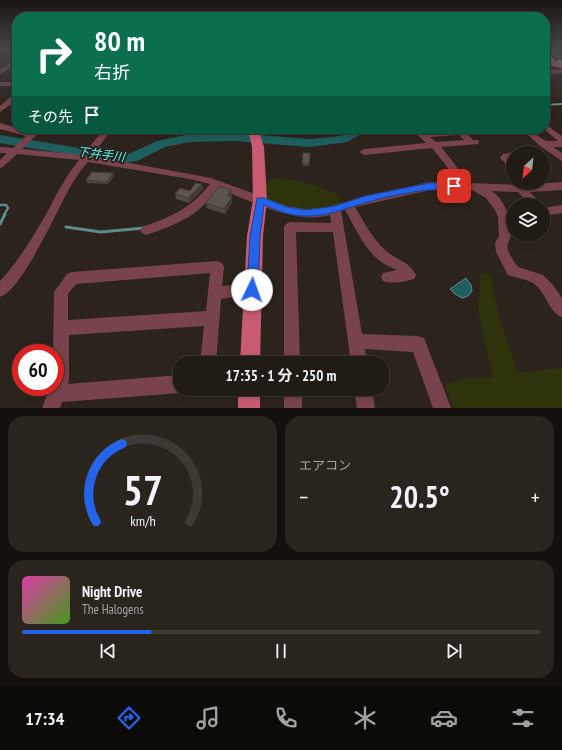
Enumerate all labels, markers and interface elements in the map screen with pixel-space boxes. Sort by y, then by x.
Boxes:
text: 80 m [94,22,145,59]
icon: right [28,28,80,80]
text: 右折 [94,61,130,84]
icon: arrive [81,104,103,126]
text: その先 [28,107,73,126]
water label: 下井手川 [76,144,128,165]
north arrow [506,146,550,190]
map controls [506,146,550,242]
pin [437,169,471,203]
icon: arrive [443,175,465,197]
button: layers [506,198,550,242]
position arrow [231,269,273,311]
speed limit sign: 60 [12,344,64,396]
text: 17:35 · 1 分 · 250 m [226,366,336,385]
text: エアコン [299,457,351,474]
text: 57 [123,463,162,516]
text: 20.5° [389,477,450,516]
text: − [299,483,308,511]
text: + [531,483,540,511]
text: km/h [130,511,155,530]
text: Night Drive [82,582,142,601]
text: The Halogens [82,601,144,618]
icon: previous [97,640,119,662]
icon: pause [270,640,292,662]
icon: next [443,640,465,662]
icon: directions [115,704,143,732]
icon: music [194,704,222,732]
icon: phone [272,704,300,732]
icon: climate [351,704,379,732]
icon: car [430,704,458,732]
icon: filters [509,704,537,732]
text: 17:34 [25,707,64,730]

